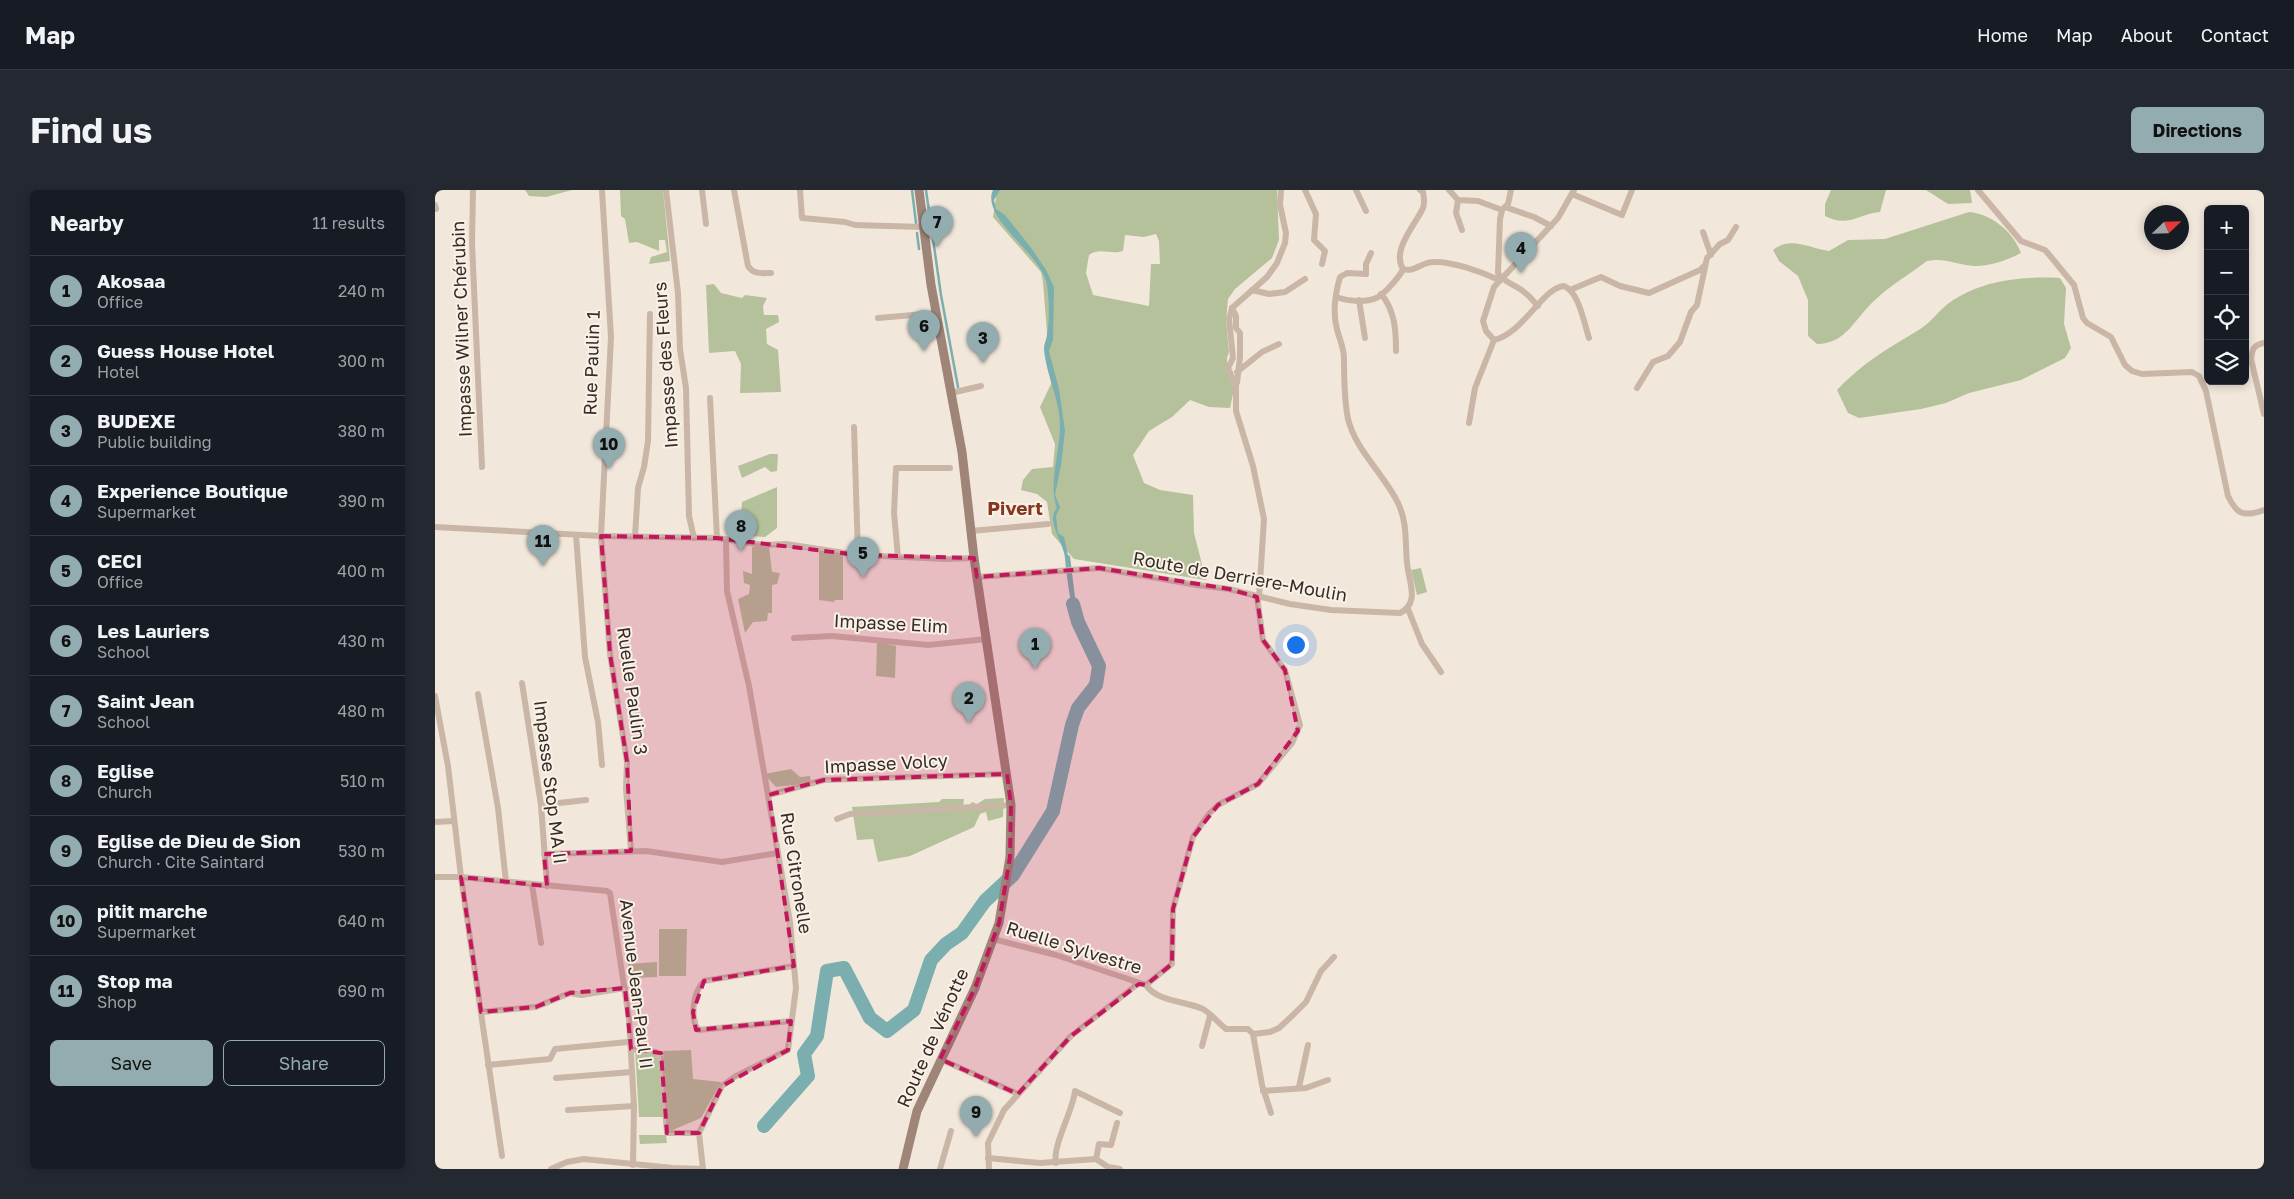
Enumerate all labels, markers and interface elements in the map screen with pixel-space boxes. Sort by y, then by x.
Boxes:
text: Map [25,20,75,49]
text: Home [1977,24,2028,46]
text: Map [2056,24,2093,46]
text: About [2121,24,2173,46]
text: Contact [2201,24,2269,46]
button: Directions [2131,107,2264,153]
text: Find us [30,109,152,151]
north arrow [2144,205,2189,250]
map controls [2204,205,2249,385]
button: + [2204,205,2249,250]
pin: 7 [921,206,953,247]
text: Nearby [50,210,124,236]
text: 11 results [312,213,385,233]
street label: Impasse Wilner Chérubin [446,221,476,438]
pin: 4 [1505,232,1537,273]
button: − [2204,250,2249,295]
text: Akosaa [97,269,165,292]
text: 1 [62,281,70,301]
text: 240 m [338,281,385,301]
street label: Impasse des Fleurs [648,281,682,449]
text: Office [97,292,143,312]
button: locate [2204,295,2249,340]
street label: Rue Paulin 1 [578,310,604,416]
pin: 6 [908,310,940,351]
pin: 3 [967,322,999,363]
text: Guess House Hotel [97,339,274,362]
button: layers [2204,340,2249,385]
text: 2 [61,351,71,371]
text: 300 m [338,351,385,371]
text: Hotel [97,362,140,382]
text: BUDEXE [97,409,175,432]
text: 3 [61,421,71,441]
text: 380 m [338,421,385,441]
pin: 10 [593,428,625,469]
text: Public building [97,432,212,452]
text: Experience Boutique [97,479,288,502]
text: 4 [61,491,71,511]
text: 390 m [338,491,385,511]
district label: Pivert [987,496,1043,519]
text: Supermarket [97,502,196,522]
pin: 8 [725,510,757,551]
pin: 11 [527,525,559,566]
pin: 5 [847,537,879,578]
street label: Route de Derriere-Moulin [1131,546,1349,606]
text: CECI [97,549,142,572]
text: 5 [61,561,71,581]
text: 400 m [337,561,385,581]
text: Office [97,572,143,592]
street label: Impasse Elim [833,609,949,637]
text: Les Lauriers [97,619,210,642]
street label: Ruelle Paulin 3 [613,626,653,756]
pin: 1 [1019,628,1051,669]
text: 6 [61,631,71,651]
text: 430 m [338,631,385,651]
your location [1283,632,1309,658]
text: School [97,642,150,662]
pin: 2 [953,682,985,723]
text: Saint Jean [97,689,194,712]
street label: Impasse Stop MA II [530,699,572,865]
text: 7 [62,701,70,721]
text: 480 m [337,701,385,721]
text: School [97,712,150,732]
street label: Impasse Volcy [824,749,948,777]
text: Eglise [97,759,154,782]
text: 8 [61,771,71,791]
text: 510 m [340,771,385,791]
text: Church [97,782,152,802]
street label: Rue Citronelle [777,810,817,935]
text: Eglise de Dieu de Sion [97,829,301,852]
text: 9 [61,841,71,861]
text: 530 m [338,841,385,861]
text: Church · Cite Saintard [97,852,264,872]
street label: Avenue Jean-Paul II [616,898,658,1070]
text: pitit marche [97,899,207,922]
text: 10 [57,911,75,931]
text: 640 m [337,911,385,931]
street label: Ruelle Sylvestre [1004,916,1145,978]
text: Supermarket [97,922,196,942]
street label: Route de Vénotte [892,965,973,1111]
text: Stop ma [97,969,173,992]
text: 11 [58,981,74,1001]
text: 690 m [338,981,385,1001]
text: Shop [97,992,137,1012]
button: Save [50,1040,213,1086]
button: Share [223,1040,385,1086]
pin: 9 [960,1096,992,1137]

